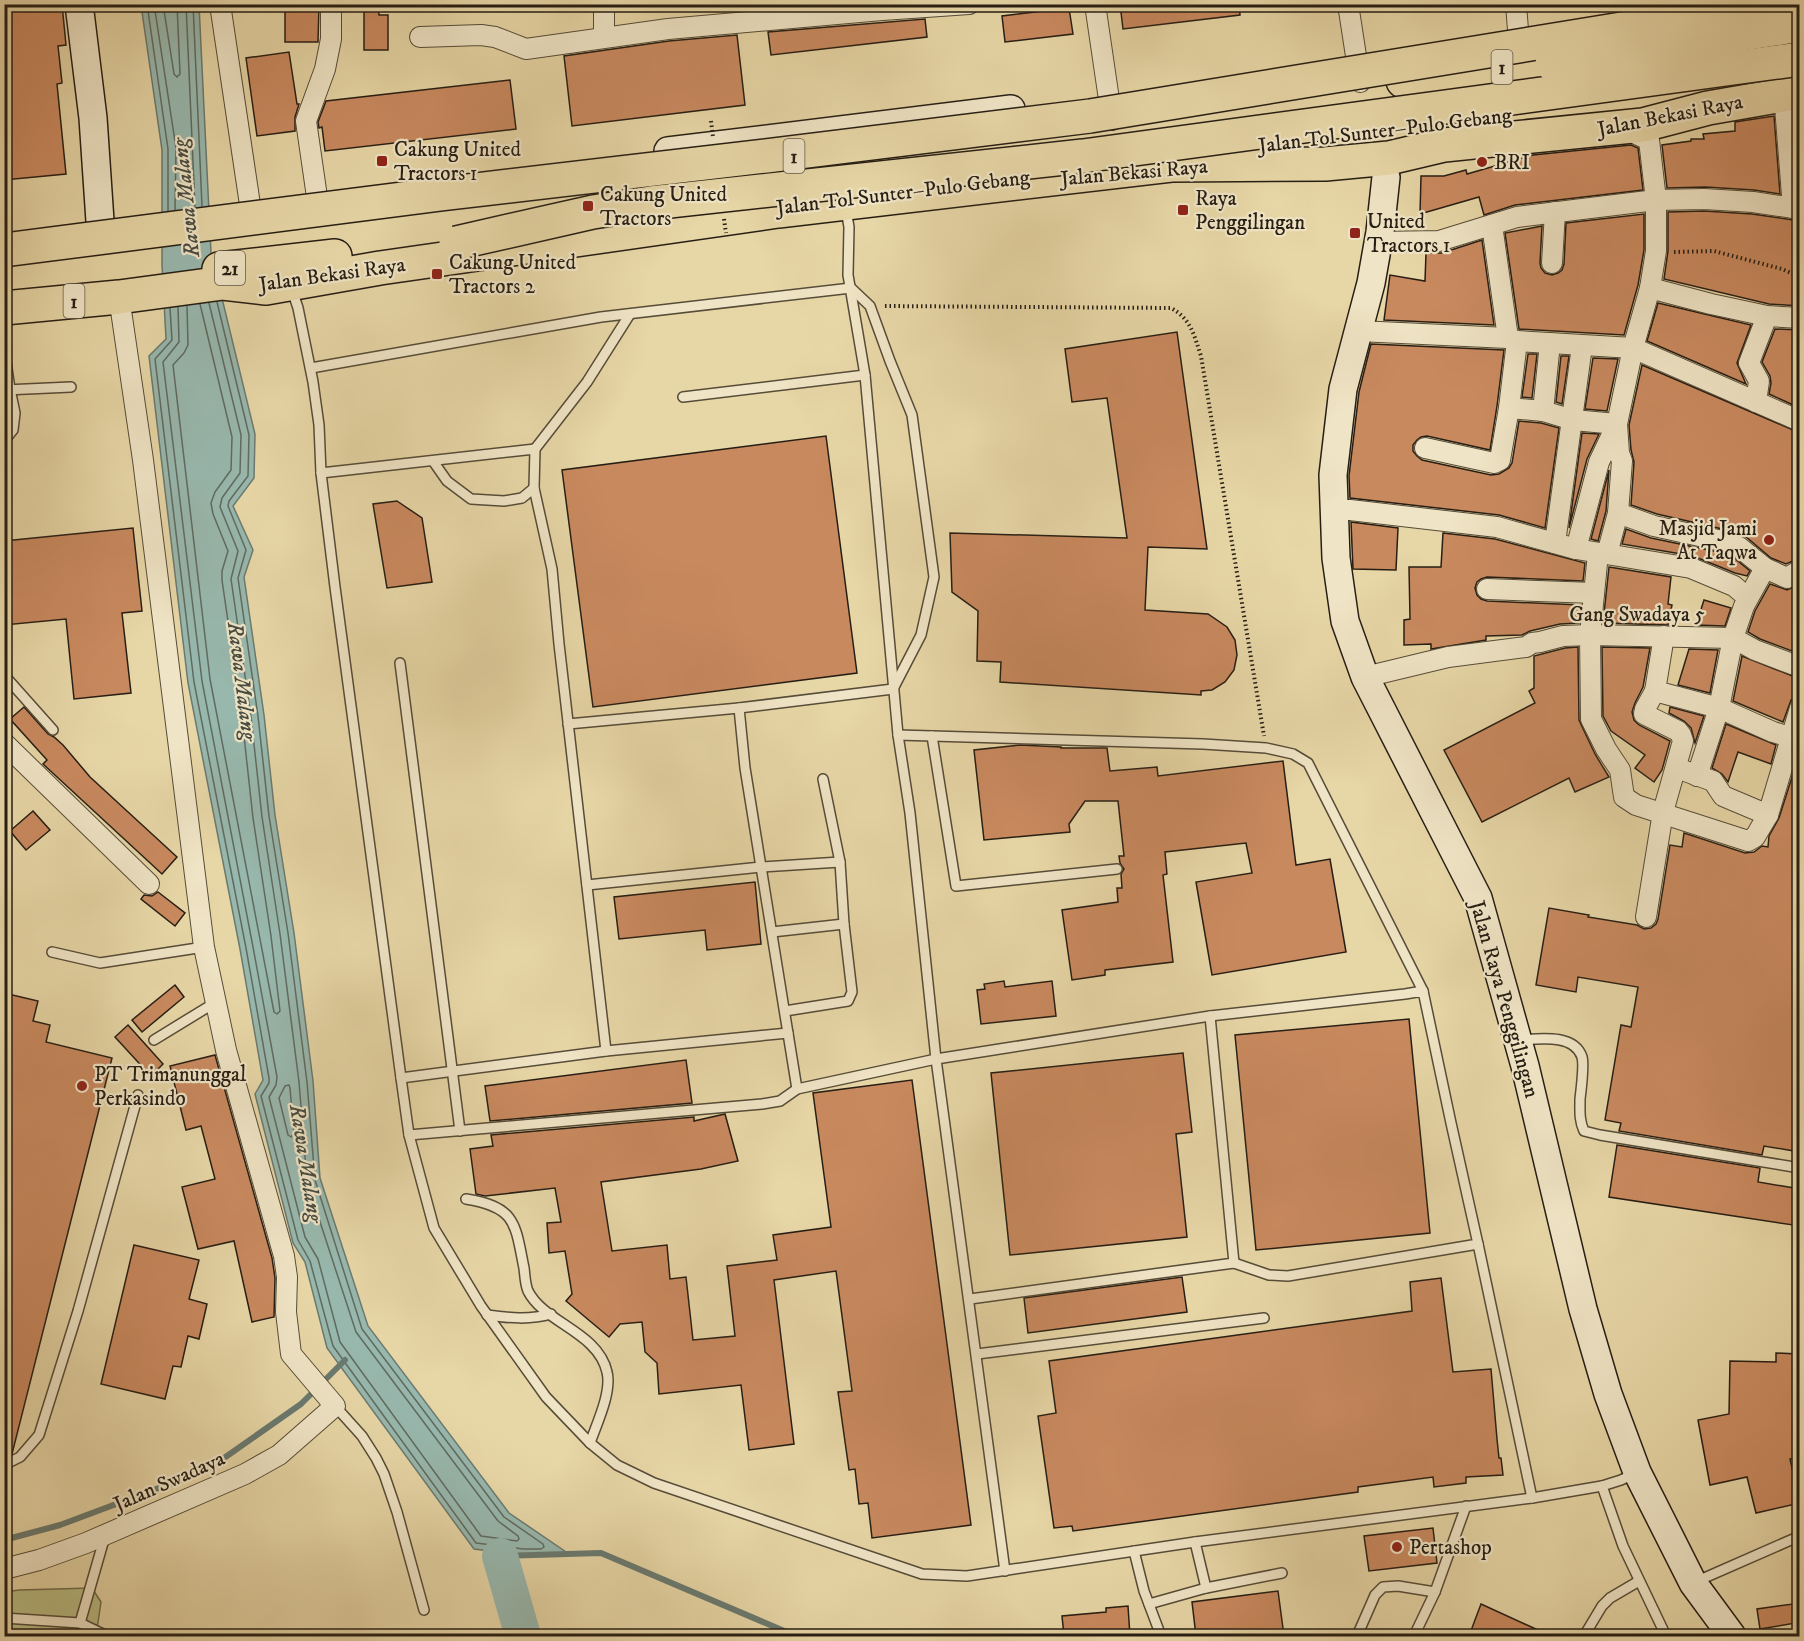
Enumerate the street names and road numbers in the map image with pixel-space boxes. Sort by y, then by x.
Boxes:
road number: 1 [1492,50,1512,84]
street label: Jalan Bekasi Raya [1593,89,1745,143]
street label: Jalan Tol Sunter–Pulo Gebang [1255,102,1514,160]
road number: 1 [784,139,804,173]
street label: Jalan Bekasi Raya [1058,154,1209,193]
street label: Jalan Tol Sunter–Pulo Gebang [773,164,1032,222]
road number: 21 [215,251,245,285]
street label: Jalan Bekasi Raya [255,252,407,298]
road number: 1 [64,284,84,318]
street label: Gang Swadaya 5 [1569,602,1705,628]
street label: Jalan Raya Penggilingan [1463,896,1545,1101]
street label: Jalan Swadaya [108,1446,229,1519]

